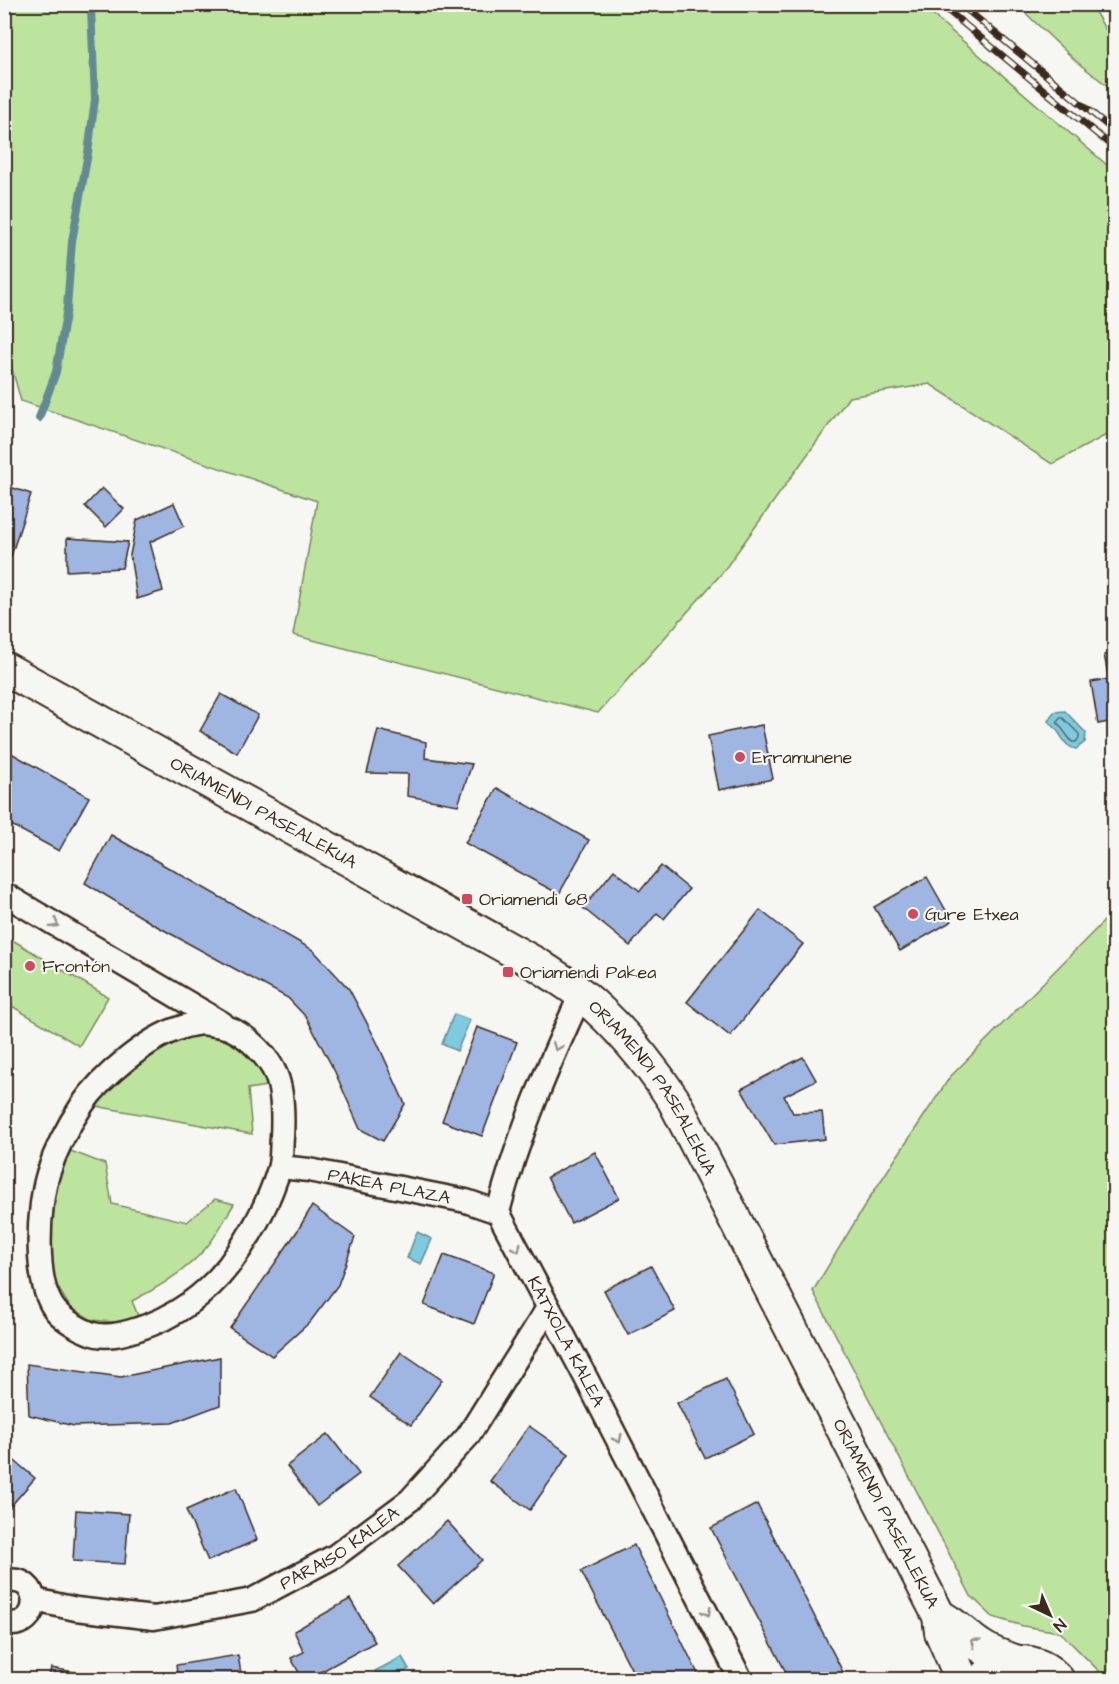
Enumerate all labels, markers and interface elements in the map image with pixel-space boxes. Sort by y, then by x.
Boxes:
place label: Erramunene [752,745,853,770]
marker: Erramunene [733,750,747,764]
street label: ORIAMENDI PASEALEKUA [165,751,362,875]
place label: Oriamendi 68 [479,887,588,912]
marker: Oriamendi 68 [460,892,474,906]
place label: Gure Etxea [925,902,1019,927]
marker: Gure Etxea [906,907,920,921]
one-way arrow [49,916,59,928]
place label: Frontón [42,954,110,979]
marker: Frontón [23,959,37,973]
place label: Oriamendi Pakea [520,960,656,985]
marker: Oriamendi Pakea [501,965,515,979]
street label: ORIAMENDI PASEALEKUA [583,994,722,1180]
one-way arrow [552,1041,565,1052]
street label: PAKEA PLAZA [326,1162,453,1211]
one-way arrow [510,1242,521,1252]
street label: KATXOLA KALEA [521,1272,611,1412]
street label: ORIAMENDI PASEALEKUA [827,1414,945,1613]
one-way arrow [611,1433,622,1443]
street label: PARAISO KALEA [275,1500,405,1596]
north arrow [1020,1585,1080,1645]
one-way arrow [700,1606,711,1617]
text: N [1048,1614,1071,1636]
one-way arrow [971,1638,982,1649]

